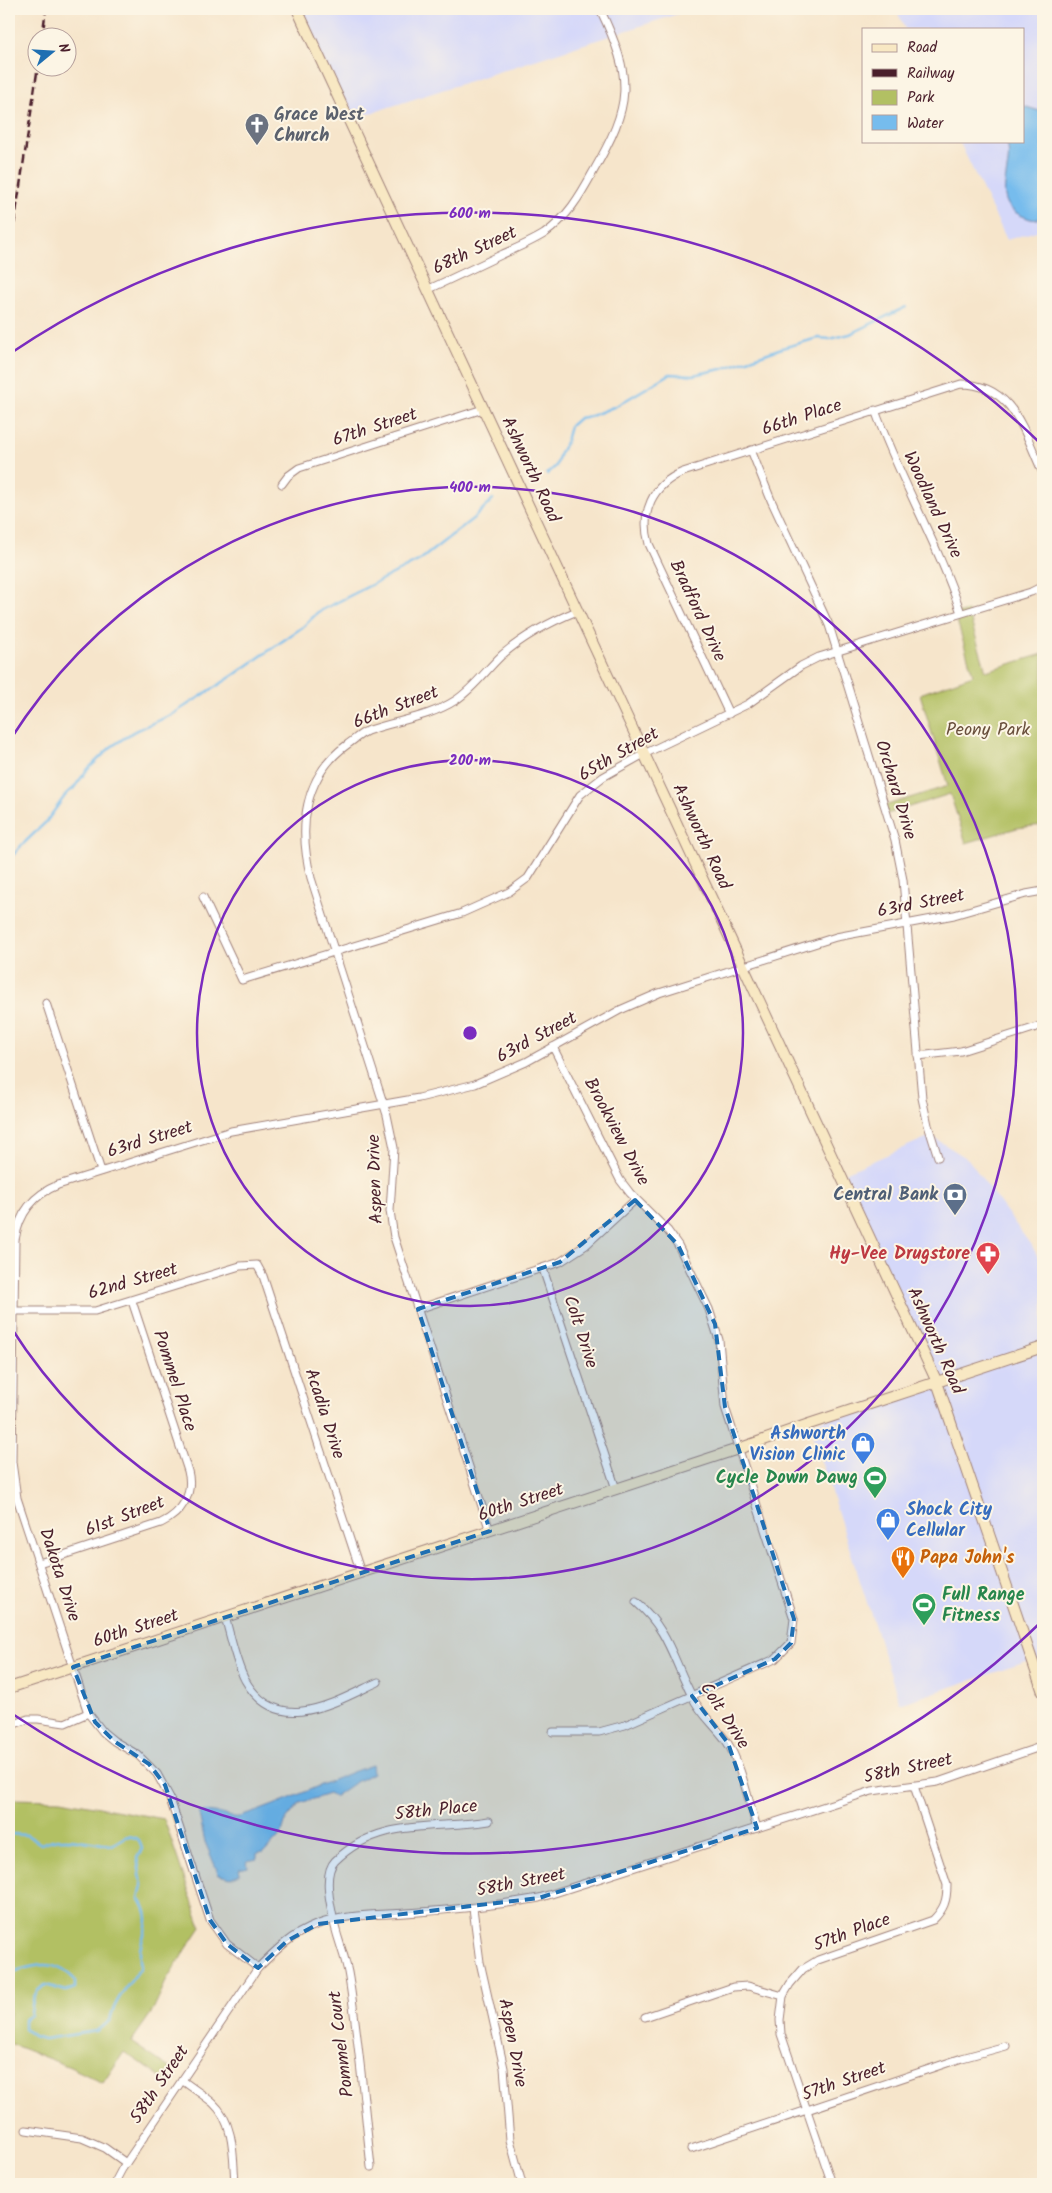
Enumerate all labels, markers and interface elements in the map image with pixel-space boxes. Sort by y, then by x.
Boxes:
north arrow [28,28,78,78]
legend [862,28,1024,142]
text: Road [907,36,938,60]
text: N [52,41,75,56]
text: Railway [907,62,955,86]
text: Park [907,86,935,110]
place label: Grace West Church [274,101,365,151]
church icon: Grace West Church [244,112,270,146]
text: Water [907,112,944,136]
text: 600 m [449,202,491,226]
street label: 68th Street [428,218,523,283]
street label: 66th Place [758,391,846,445]
street label: 67th Street [329,400,422,455]
street label: Ashworth Road [493,412,568,529]
street label: Woodland Drive [894,447,970,563]
text: 400 m [449,476,491,500]
street label: Bradford Drive [661,555,733,667]
street label: 66th Street [349,678,444,738]
park label: Peony Park [946,716,1031,745]
street label: 65th Street [573,720,666,790]
street label: Orchard Drive [866,737,924,843]
text: 200 m [449,749,491,773]
street label: Ashworth Road [664,779,739,896]
street label: 63rd Street [875,881,968,927]
street label: 63rd Street [491,1004,584,1071]
centre of rings [461,1024,479,1042]
street label: Brookview Drive [575,1073,657,1191]
street label: 63rd Street [104,1113,197,1167]
street label: Aspen Drive [360,1134,392,1224]
place label: Central Bank [833,1181,939,1210]
bank icon: Central Bank [942,1182,968,1216]
place label: Hy-Vee Drugstore [829,1240,970,1269]
pharmacy icon: Hy-Vee Drugstore [975,1241,1001,1275]
street label: 62nd Street [85,1255,182,1309]
street label: Ashworth Road [898,1283,972,1400]
street label: Colt Drive [555,1292,605,1372]
street label: Pommel Place [144,1327,204,1435]
street label: Acadia Drive [296,1365,352,1463]
place label: Ashworth Vision Clinic [750,1420,846,1470]
shop icon: Ashworth Vision Clinic [850,1431,876,1465]
place label: Cycle Down Dawg [716,1464,858,1493]
sports icon: Cycle Down Dawg [862,1465,888,1499]
street label: 60th Street [474,1475,569,1530]
street label: 61st Street [81,1488,170,1545]
place label: Shock City Cellular [906,1496,993,1546]
shop icon: Shock City Cellular [875,1507,901,1541]
street label: Dakota Drive [30,1524,88,1626]
place label: Papa John's [920,1544,1015,1573]
restaurant icon: Papa John's [890,1545,916,1579]
place label: Full Range Fitness [942,1581,1025,1631]
sports icon: Full Range Fitness [911,1592,937,1626]
street label: 60th Street [89,1601,184,1656]
street label: Colt Drive [691,1677,757,1755]
street label: 58th Street [861,1745,956,1793]
street label: 58th Place [393,1792,479,1830]
street label: 58th Street [474,1860,569,1906]
street label: 57th Place [809,1906,895,1960]
street label: Pommel Court [321,1988,363,2099]
street label: Aspen Drive [489,1996,535,2090]
street label: 58th Street [123,2039,198,2130]
street label: 57th Street [798,2054,891,2110]

